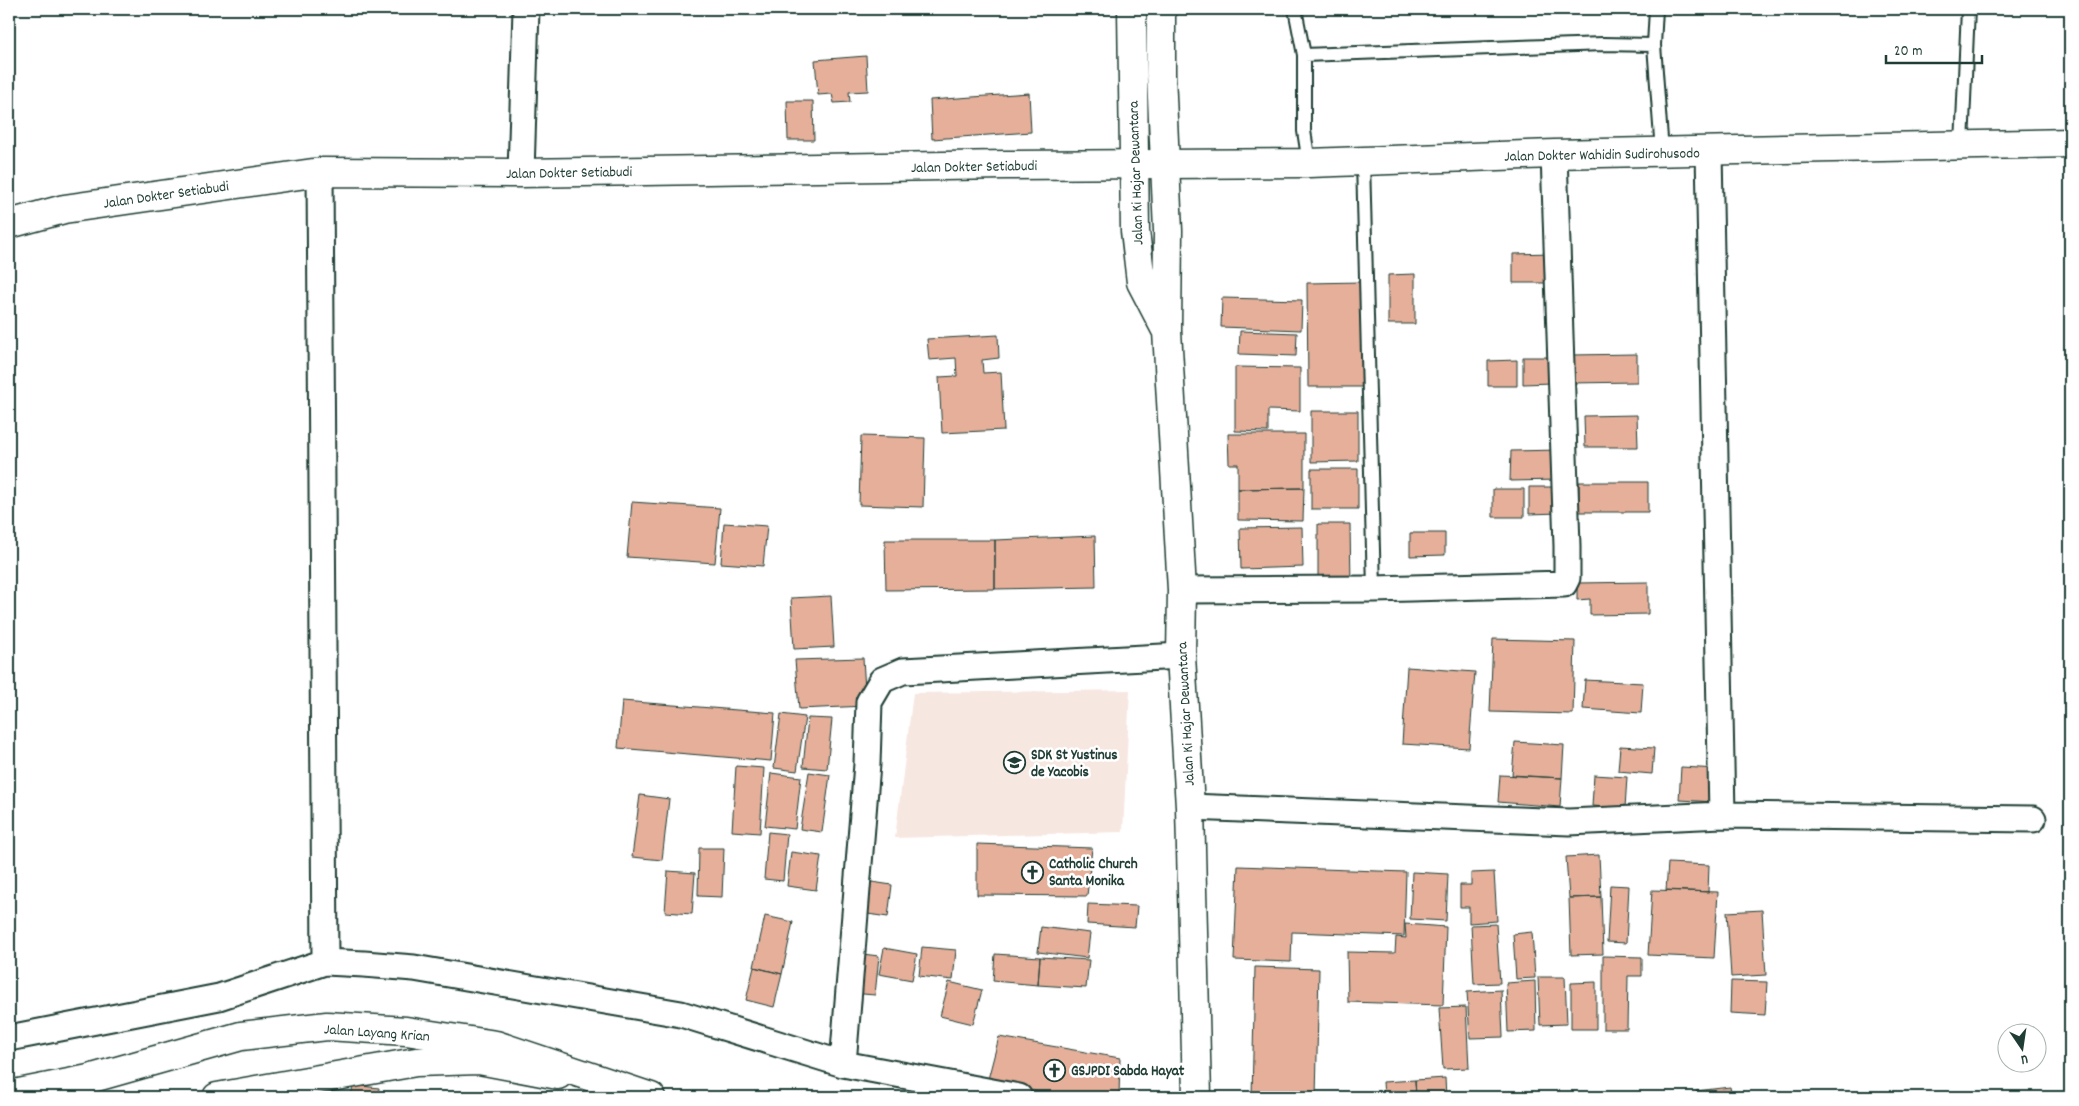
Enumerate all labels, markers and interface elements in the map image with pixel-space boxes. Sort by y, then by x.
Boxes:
scale bar [1886,32,1983,64]
text: 20 m [1894,41,1922,63]
street label: Jalan Ki Hajar Dewantara [1123,99,1151,245]
street label: Jalan Dokter Wahidin Sudirohusodo [1504,143,1700,169]
street label: Jalan Dokter Setiabudi [911,156,1038,180]
street label: Jalan Dokter Setiabudi [506,162,633,186]
street label: Jalan Dokter Setiabudi [102,176,231,216]
street label: Jalan Ki Hajar Dewantara [1172,640,1202,787]
place label: SDK St Yustinus de Yacobis [1031,745,1118,784]
school or university icon: SDK St Yustinus de Yacobis [1003,751,1027,775]
place label: Catholic Church Santa Monika [1049,854,1138,893]
church icon: Catholic Church Santa Monika [1021,860,1045,884]
street label: Jalan Layang Krian [323,1019,431,1049]
north arrow [1996,1024,2046,1074]
text: U [2019,1048,2030,1069]
church icon: GSJPDI Sabda Hayat [1043,1058,1067,1082]
place label: GSJPDI Sabda Hayat [1071,1061,1185,1083]

